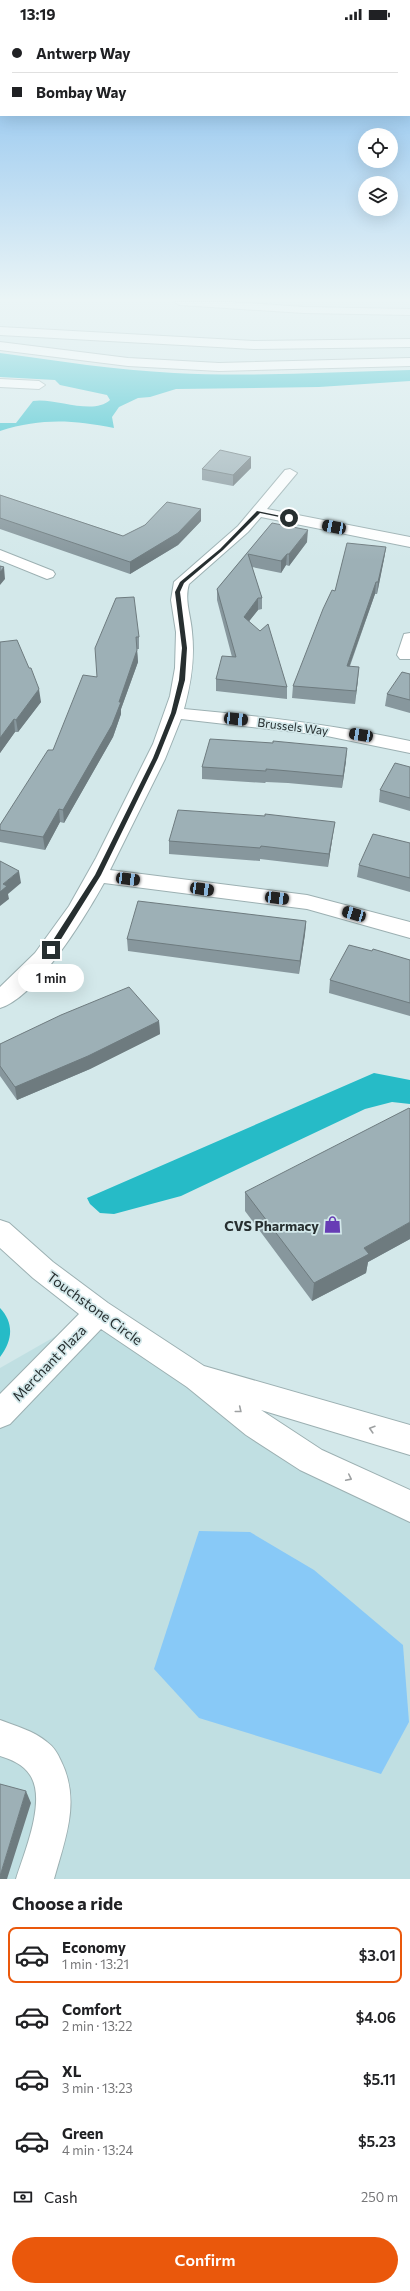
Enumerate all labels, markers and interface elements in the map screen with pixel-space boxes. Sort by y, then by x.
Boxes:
text: 13:19 [20,5,56,23]
text: Antwerp Way [36,44,131,62]
text: Bombay Way [36,83,126,101]
map controls [358,128,398,216]
button: locate [358,128,398,168]
button: layers [358,176,398,216]
route start [280,509,298,527]
car [321,519,347,535]
car [223,712,249,726]
street label: Brussels Way [257,715,329,737]
car [348,727,374,743]
car [115,872,141,886]
car [189,881,215,897]
car [264,891,290,905]
car [341,905,367,923]
route end [42,941,60,959]
callout: 1 min [18,964,84,992]
text: 1 min [36,970,66,986]
shop icon: CVS Pharmacy [322,1215,342,1235]
place label: CVS Pharmacy [224,1217,319,1234]
street label: Touchstone Circle [44,1268,146,1348]
street label: Merchant Plaza [9,1322,89,1404]
one-way arrow [234,1406,241,1413]
one-way arrow [369,1425,376,1434]
one-way arrow [344,1474,352,1481]
text: Choose a ride [12,1892,123,1914]
icon: car [14,1937,50,1973]
text: Economy [62,1938,126,1956]
text: $3.01 [359,1946,396,1964]
text: 1 min · 13:21 [62,1956,129,1972]
icon: car [14,1999,50,2035]
text: Comfort [62,2000,122,2018]
text: $4.06 [356,2008,396,2026]
text: 2 min · 13:22 [62,2018,132,2034]
icon: car [14,2061,50,2097]
text: XL [62,2062,81,2080]
text: $5.11 [363,2070,396,2088]
text: 3 min · 13:23 [62,2080,133,2096]
icon: car [14,2123,50,2159]
text: Green [62,2124,103,2142]
text: $5.23 [358,2132,396,2150]
text: 4 min · 13:24 [62,2142,133,2158]
icon: cash [12,2186,34,2208]
text: Cash [44,2188,78,2206]
text: 250 m [361,2189,398,2205]
button: Confirm [12,2237,398,2283]

